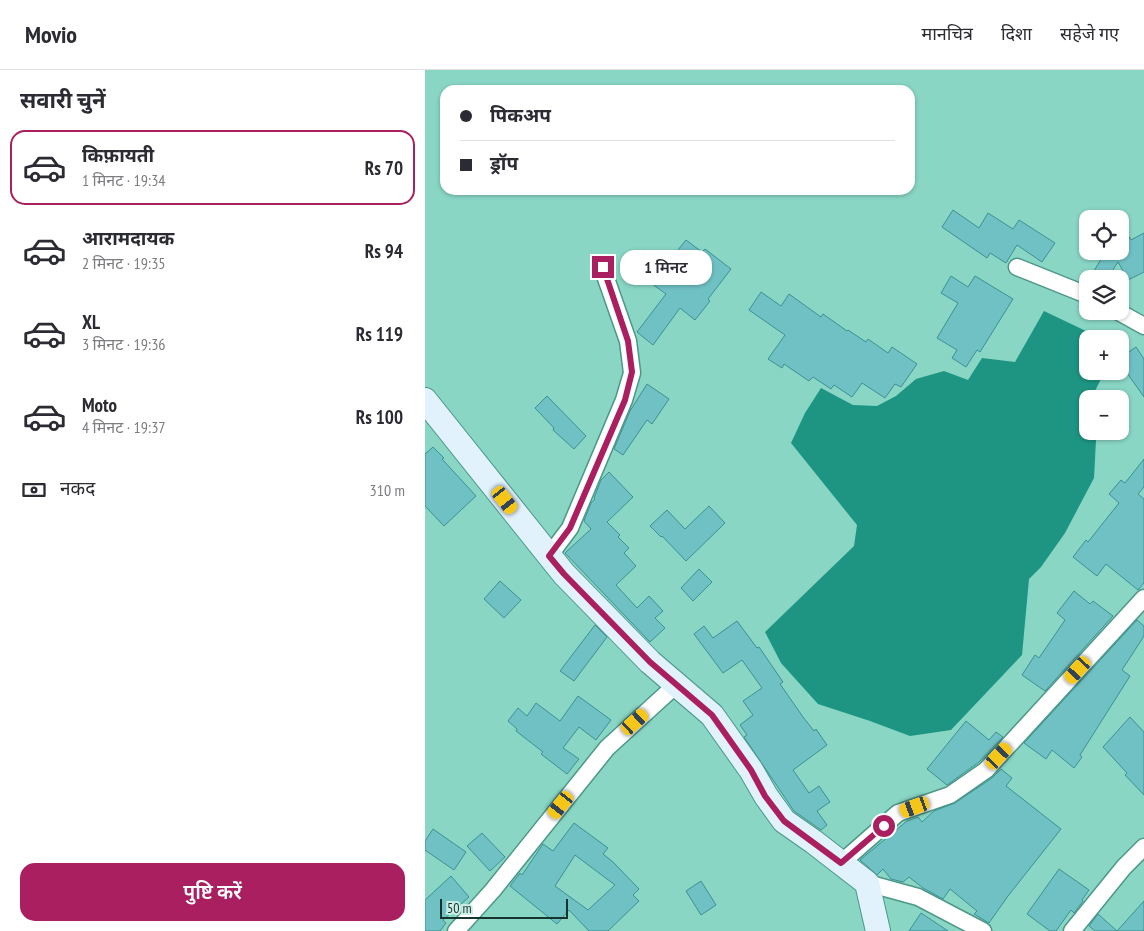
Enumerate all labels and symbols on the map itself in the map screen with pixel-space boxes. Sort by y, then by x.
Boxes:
callout: 1 मिनट [621,250,713,284]
route end [592,256,614,278]
car [489,484,520,516]
car [1062,654,1093,686]
car [618,706,651,738]
car [983,740,1014,772]
car [545,789,576,821]
car [898,795,931,819]
route start [873,815,895,837]
scale bar [440,896,567,919]

